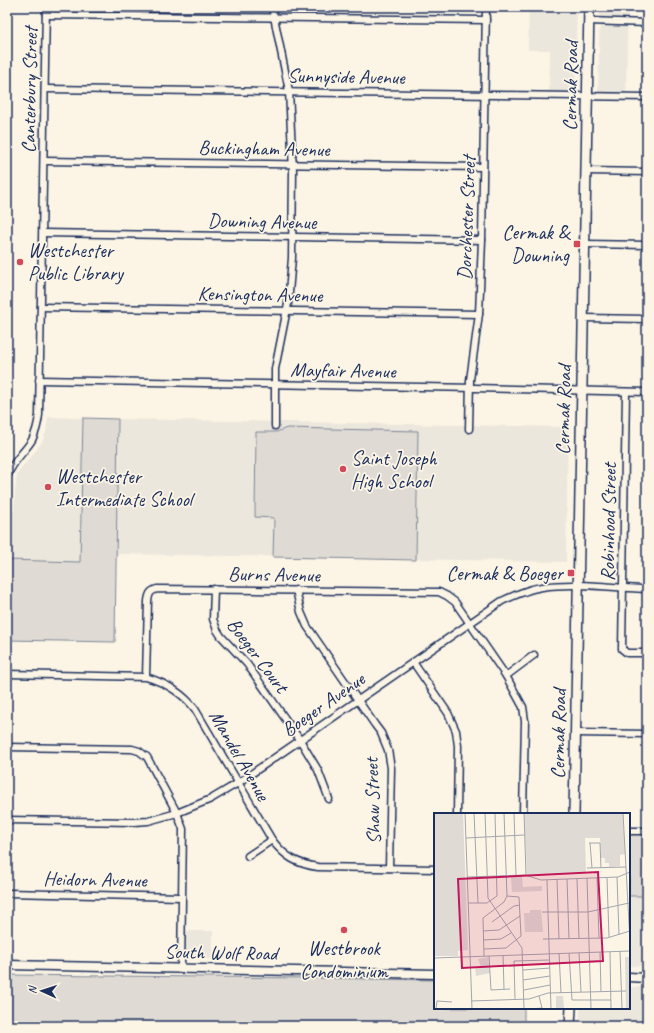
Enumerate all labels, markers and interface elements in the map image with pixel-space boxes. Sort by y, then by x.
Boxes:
street label: Canterbury Street [16,23,43,153]
street label: Cermak Road [557,38,584,131]
street label: Sunnyside Avenue [287,63,406,90]
street label: Buckingham Avenue [198,135,331,162]
street label: Dorchester Street [452,152,481,281]
street label: Downing Avenue [207,208,318,235]
place label: Cermak & Downing [502,220,572,268]
place label: Westchester Public Library [28,238,125,286]
marker: Cermak & Downing [572,239,582,249]
marker: Westchester Public Library [15,257,25,267]
street label: Kensington Avenue [197,281,324,308]
street label: Mayfair Avenue [290,357,397,384]
street label: Cermak Road [550,362,577,455]
place label: Saint Joseph High School [351,446,438,494]
street label: Robinhood Street [595,460,622,581]
place label: Westchester Intermediate School [56,464,196,512]
marker: Saint Joseph High School [338,464,348,474]
marker: Westchester Intermediate School [43,482,53,492]
street label: Burns Avenue [228,561,322,588]
place label: Cermak & Boeger [447,561,565,586]
marker: Cermak & Boeger [566,568,576,578]
street label: Boeger Court [221,613,295,700]
street label: Boeger Avenue [277,666,371,742]
street label: Cermak Road [545,686,572,779]
street label: Mandel Avenue [204,705,276,806]
street label: Shaw Street [358,755,387,845]
inset map [434,813,630,1009]
street label: Heidorn Avenue [43,866,148,893]
marker: Westbrook Condominium [339,925,349,935]
place label: Westbrook Condominium [300,936,390,984]
street label: South Wolf Road [164,939,281,966]
north arrow [22,971,62,1011]
text: N [25,985,39,994]

